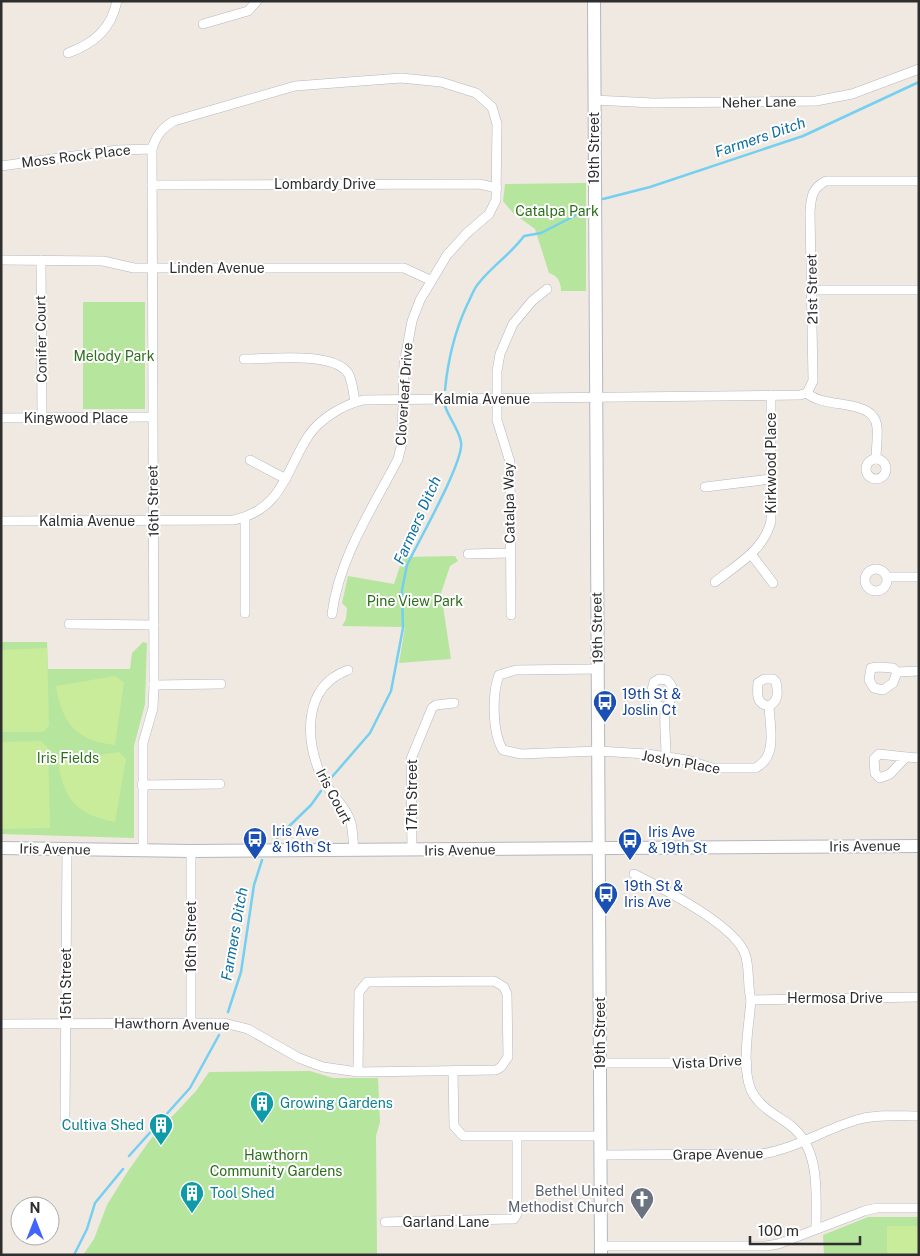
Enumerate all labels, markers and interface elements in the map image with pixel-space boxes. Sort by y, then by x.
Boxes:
street label: Neher Lane [721,93,797,111]
street label: 19th Street [586,112,602,184]
water label: Farmers Ditch [712,114,808,160]
street label: Moss Rock Place [20,141,132,171]
street label: Lombardy Drive [274,176,376,192]
park label: Catalpa Park [515,203,599,219]
street label: 21st Street [803,254,821,324]
street label: Linden Avenue [169,260,265,276]
street label: Conifer Court [32,295,50,383]
street label: Cloverleaf Drive [392,342,416,446]
park label: Melody Park [73,348,155,364]
street label: Kalmia Avenue [434,391,530,407]
street label: Kingwood Place [24,410,128,426]
street label: Kirkwood Place [763,412,779,514]
street label: Catalpa Way [500,462,518,544]
street label: 16th Street [144,465,162,537]
water label: Farmers Ditch [390,473,444,567]
street label: Kalmia Avenue [39,513,135,529]
street label: 19th Street [588,592,606,664]
park label: Pine View Park [367,593,463,609]
place label: 19th St & Joslin Ct [622,686,681,718]
bus stop icon: 19th St & Joslin Ct [592,689,618,723]
street label: Joslyn Place [640,747,722,777]
park label: Iris Fields [37,750,99,766]
street label: 17th Street [404,759,420,831]
street label: Iris Court [313,766,355,826]
place label: Iris Ave & 16th St [272,823,331,855]
place label: Iris Ave & 19th St [648,824,707,856]
bus stop icon: Iris Ave & 16th St [242,826,268,860]
bus stop icon: Iris Ave & 19th St [617,827,643,861]
street label: Iris Avenue [829,837,901,855]
street label: Iris Avenue [19,840,91,858]
street label: Iris Avenue [424,841,496,859]
place label: 19th St & Iris Ave [624,878,683,910]
bus stop icon: 19th St & Iris Ave [593,881,619,915]
water label: Farmers Ditch [217,886,251,982]
street label: 16th Street [183,901,199,973]
street label: 15th Street [58,948,74,1020]
street label: Hermosa Drive [787,990,883,1006]
street label: 19th Street [592,997,608,1069]
street label: Hawthorn Avenue [114,1015,230,1033]
street label: Vista Drive [672,1052,742,1072]
building icon: Growing Gardens [249,1090,275,1124]
place label: Growing Gardens [280,1095,393,1111]
building icon: Cultiva Shed [148,1112,174,1146]
place label: Cultiva Shed [62,1117,144,1133]
street label: Grape Avenue [672,1145,764,1163]
park label: Hawthorn Community Gardens [210,1147,342,1179]
building icon: Tool Shed [179,1180,205,1214]
place label: Bethel United Methodist Church [508,1183,624,1215]
place label: Tool Shed [210,1185,275,1201]
church icon: Bethel United Methodist Church [629,1186,655,1220]
north arrow [10,1196,60,1246]
text: N [30,1200,40,1216]
street label: Garland Lane [403,1214,489,1230]
scale bar [750,1214,860,1246]
text: 100 m [758,1222,799,1239]

